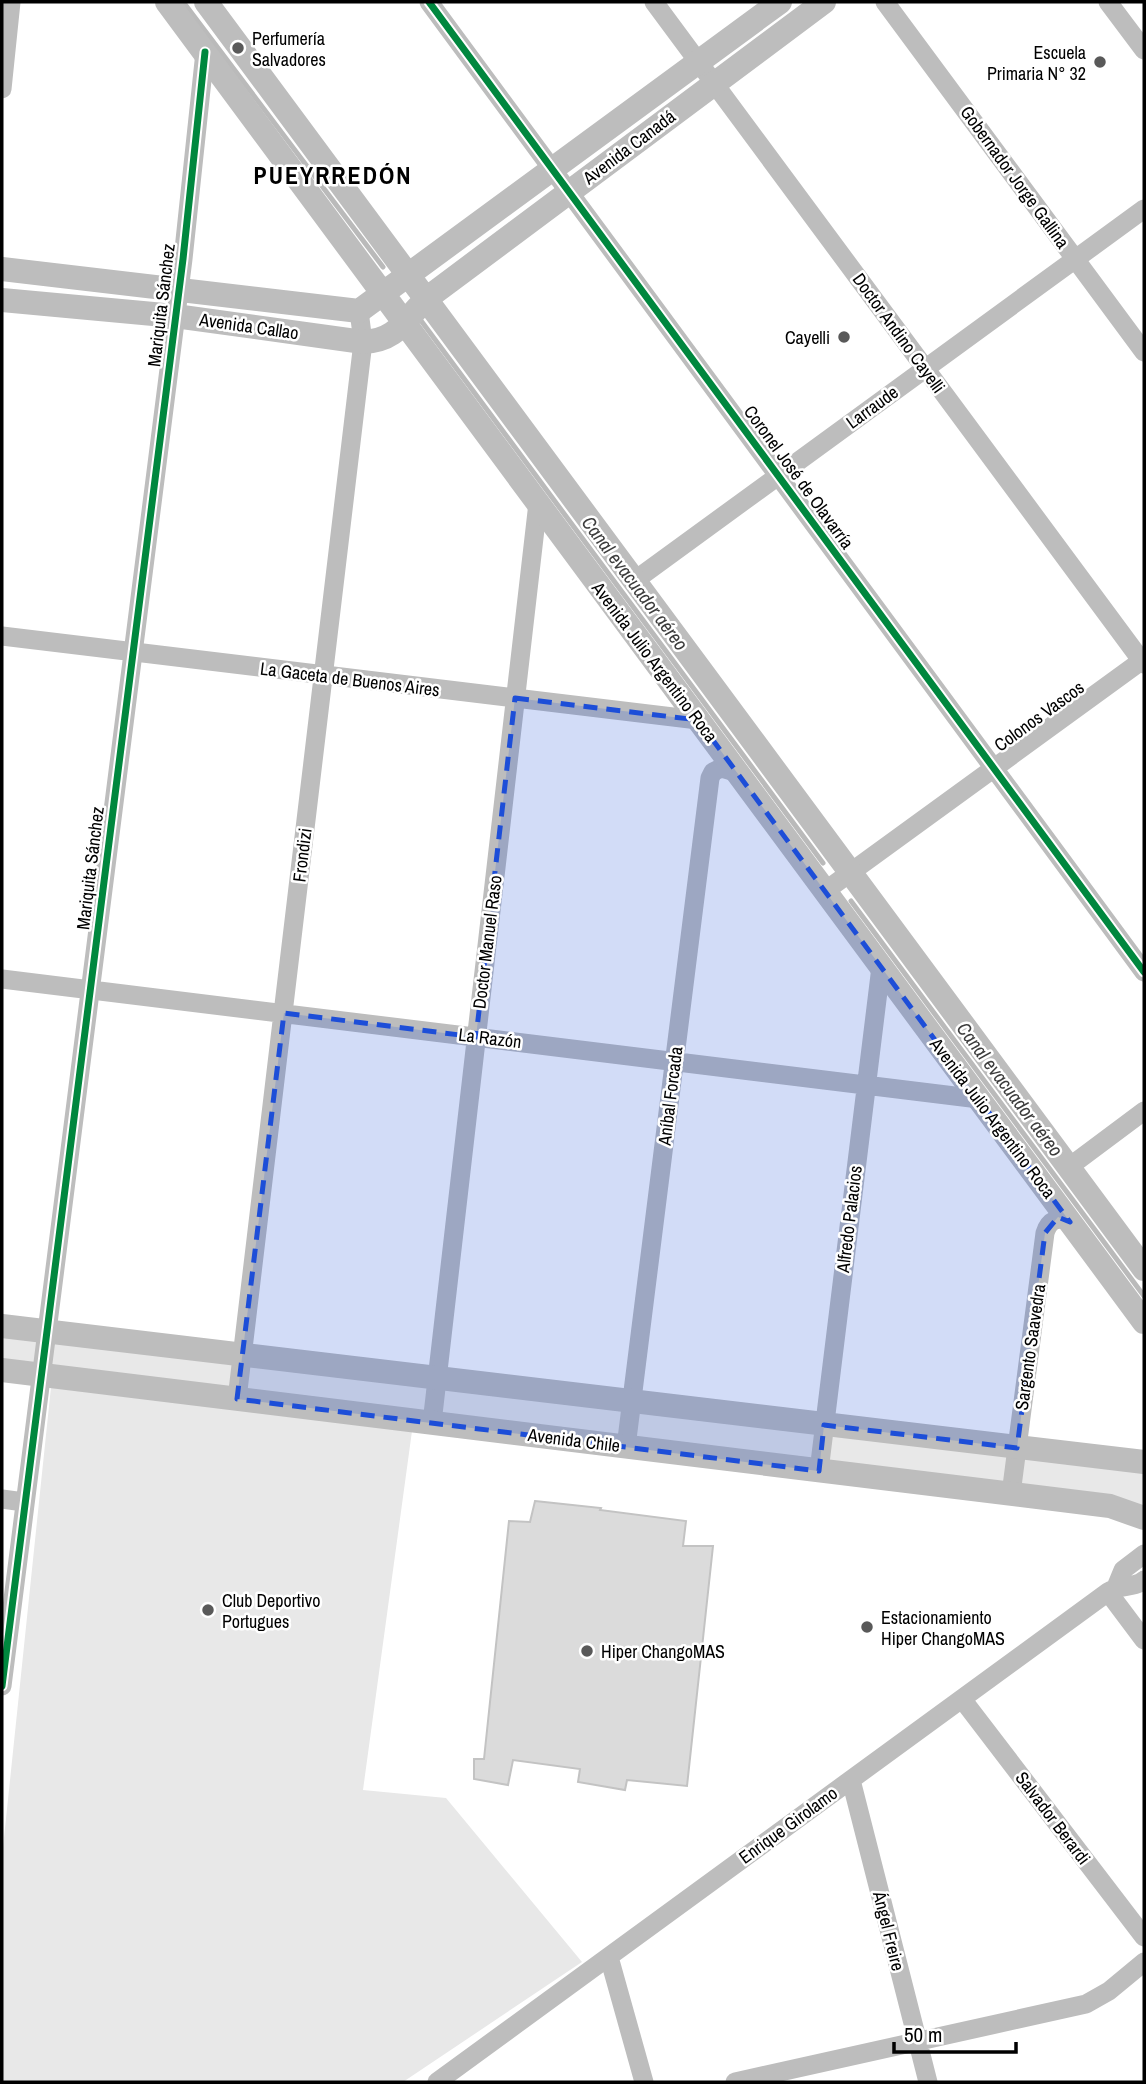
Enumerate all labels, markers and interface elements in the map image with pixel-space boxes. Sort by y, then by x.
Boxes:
place label: Perfumería Salvadores [252,26,326,72]
marker: Perfumería Salvadores [230,40,246,56]
place label: Escuela Primaria N° 32 [987,40,1086,86]
marker: Escuela Primaria N° 32 [1092,54,1108,70]
street label: Gobernador Jorge Gallina [955,101,1075,253]
street label: Avenida Canadá [577,104,680,191]
district label: PUEYRREDÓN [254,159,412,191]
street label: Mariquita Sánchez [141,242,181,368]
street label: Doctor Andino Cayelli [847,268,951,398]
street label: Avenida Callao [197,307,300,345]
place label: Cayelli [785,325,830,350]
marker: Cayelli [836,329,852,345]
street label: Larraude [841,380,903,434]
street label: Coronel José de Olavarría [738,400,860,554]
water label: Canal evacuador aéreo [576,510,694,656]
street label: Avenida Julio Argentino Roca [586,576,724,747]
street label: La Gaceta de Buenos Aires [259,656,441,702]
street label: Colonos Vascos [989,675,1089,757]
street label: Mariquita Sánchez [70,805,110,931]
street label: Frondizi [286,827,318,883]
street label: Doctor Manuel Raso [466,874,508,1010]
water label: Canal evacuador aéreo [951,1016,1069,1162]
street label: La Razón [457,1022,523,1054]
street label: Avenida Julio Argentino Roca [924,1032,1062,1203]
street label: Aníbal Forcada [651,1045,688,1148]
street label: Alfredo Palacios [830,1164,868,1275]
street label: Sargento Saavedra [1009,1282,1051,1412]
street label: Avenida Chile [526,1422,621,1458]
place label: Club Deportivo Portugues [222,1588,320,1634]
marker: Club Deportivo Portugues [200,1602,216,1618]
place label: Estacionamiento Hiper ChangoMAS [881,1605,1005,1651]
marker: Estacionamiento Hiper ChangoMAS [859,1619,875,1635]
place label: Hiper ChangoMAS [601,1639,725,1664]
marker: Hiper ChangoMAS [579,1643,595,1659]
street label: Salvador Berardi [1010,1766,1096,1870]
street label: Enrique Girolamo [734,1781,842,1869]
street label: Ángel Freire [867,1888,911,1973]
scale bar [894,2010,1016,2054]
text: 50 m [904,2020,942,2049]

